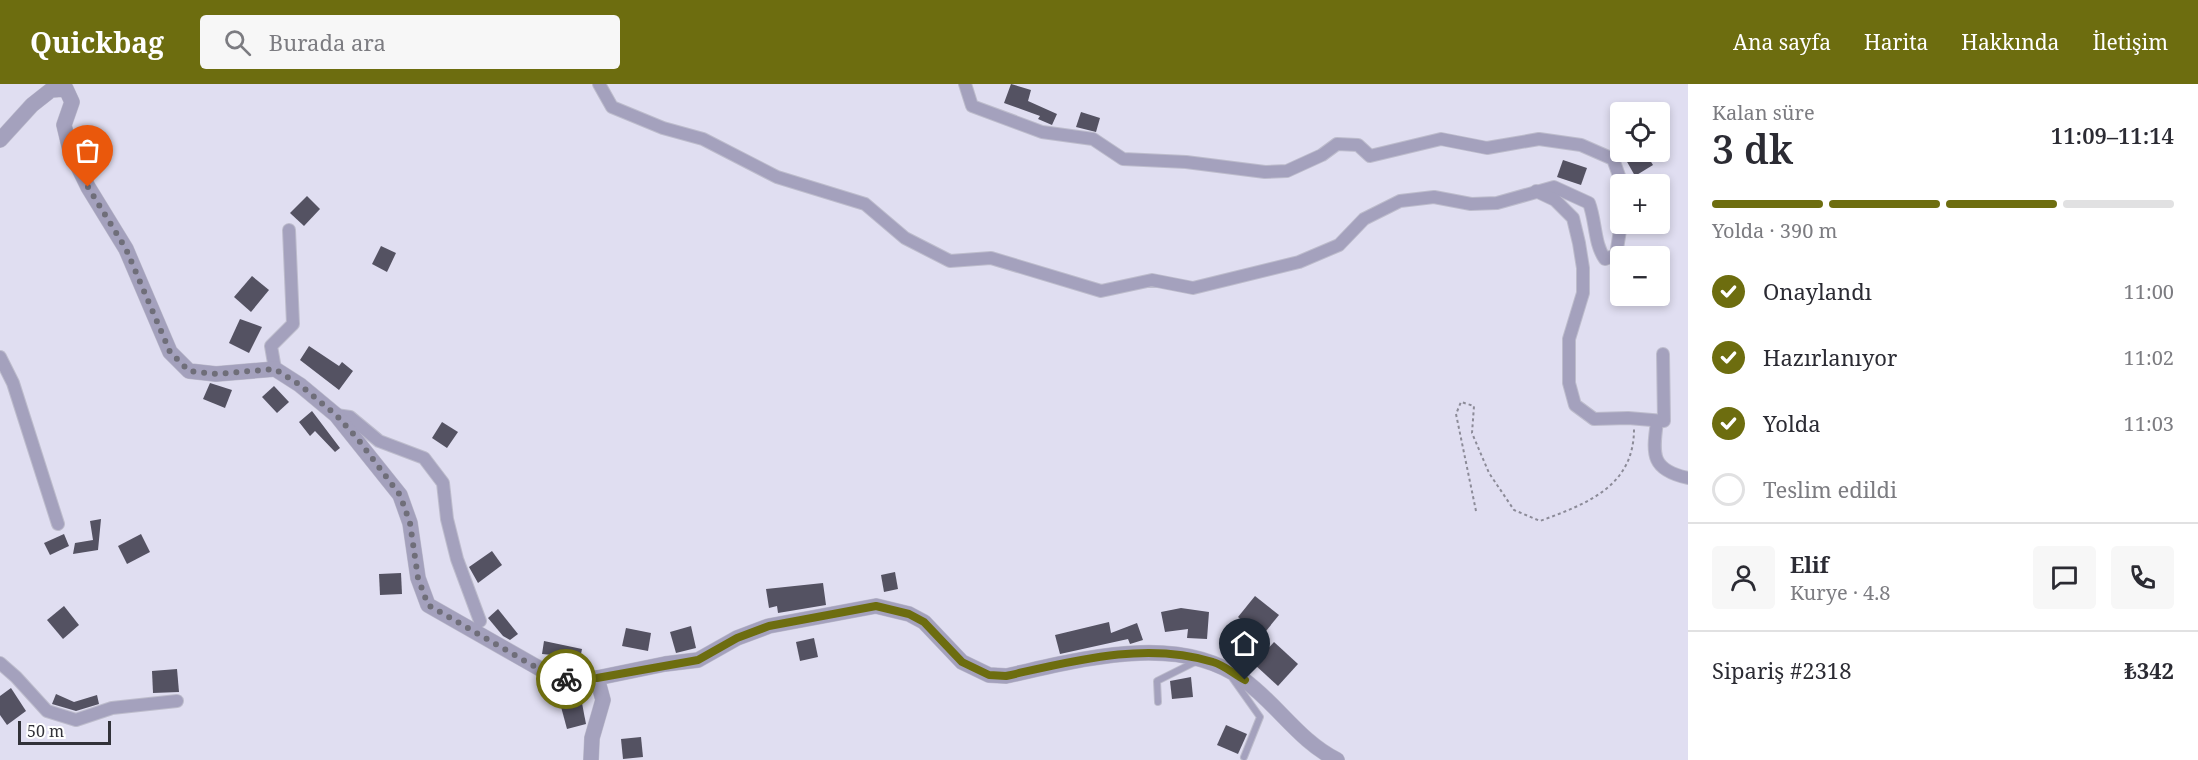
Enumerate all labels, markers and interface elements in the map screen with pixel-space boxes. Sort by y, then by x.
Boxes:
search box [200,15,620,69]
text: Quickbag [30,23,164,61]
icon: search [221,26,254,59]
text: Burada ara [269,27,386,57]
text: Ana sayfa [1733,28,1831,56]
text: Harita [1864,28,1928,56]
text: Hakkında [1961,28,2059,56]
text: İletişim [2092,28,2168,56]
text: Kalan süre [1712,99,1815,126]
map controls [1610,102,1670,306]
button: locate [1610,102,1670,162]
text: 11:09–11:14 [2051,120,2174,150]
text: 3 dk [1712,122,1793,175]
pin [62,125,113,187]
icon: bag [71,134,104,167]
button: + [1610,174,1670,234]
text: Yolda · 390 m [1712,217,1837,244]
button: − [1610,246,1670,306]
icon: check [1712,275,1745,308]
text: Onaylandı [1763,276,1872,306]
text: 11:00 [2124,278,2174,305]
icon: check [1712,341,1745,374]
text: Hazırlanıyor [1763,342,1897,372]
text: 11:02 [2124,344,2174,371]
icon: check [1712,407,1745,440]
text: Yolda [1763,408,1821,438]
text: 11:03 [2124,410,2174,437]
text: Teslim edildi [1763,474,1897,504]
button: person [1712,546,1775,609]
button: chat [2033,546,2096,609]
button: phone [2111,546,2174,609]
text: Elif [1790,549,1829,579]
text: Kurye · 4.8 [1790,579,1890,606]
pin [1219,618,1270,680]
icon: home [1228,627,1261,660]
courier [536,649,596,709]
text: Sipariş #2318 [1712,655,1851,685]
text: ₺342 [2124,655,2174,685]
icon: bike [550,663,583,696]
scale bar [18,718,111,746]
text: 50 m [27,720,64,742]

